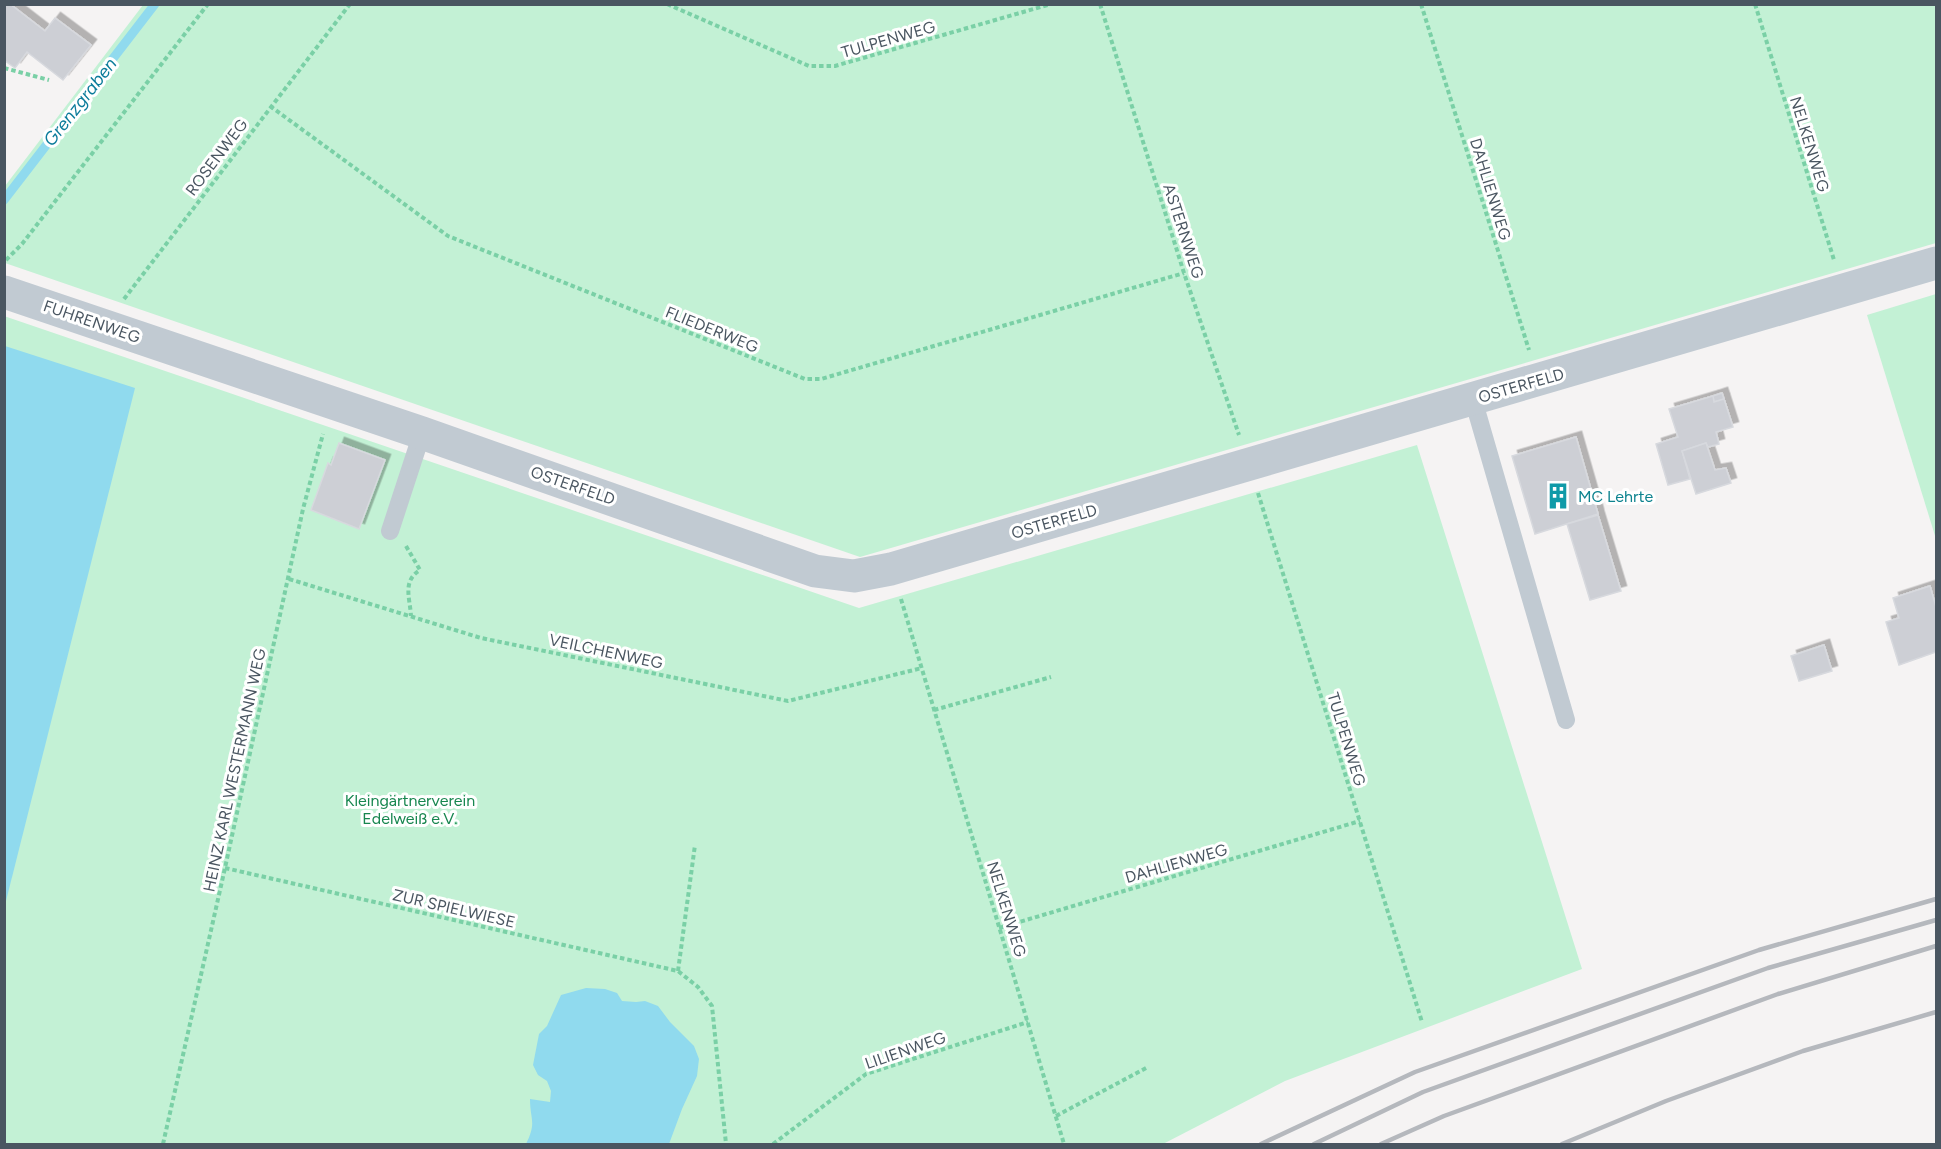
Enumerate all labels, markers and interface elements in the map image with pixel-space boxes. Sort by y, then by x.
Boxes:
street label: TULPENWEG [839,17,937,62]
water label: Grenzgraben [39,53,121,151]
street label: NELKENWEG [1786,94,1833,194]
street label: ROSENWEG [181,115,251,199]
street label: DAHLIENWEG [1466,136,1515,242]
street label: ASTERNWEG [1159,181,1208,281]
street label: FUHRENWEG [41,296,143,347]
street label: FLIEDERWEG [663,302,761,357]
street label: OSTERFELD [1476,364,1566,407]
street label: OSTERFELD [528,462,618,509]
building icon: MC Lehrte [1543,481,1573,511]
place label: MC Lehrte [1578,487,1653,506]
street label: OSTERFELD [1009,500,1099,543]
street label: VEILCHENWEG [547,630,664,673]
street label: HEINZ KARL WESTERMANN WEG [199,647,270,894]
street label: TULPENWEG [1323,690,1370,788]
park label: Kleingärtnerverein Edelweiß e.V. [345,791,475,828]
street label: DAHLIENWEG [1123,840,1229,887]
street label: NELKENWEG [983,859,1030,959]
street label: ZUR SPIELWIESE [391,885,517,932]
street label: LILIENWEG [862,1028,948,1073]

